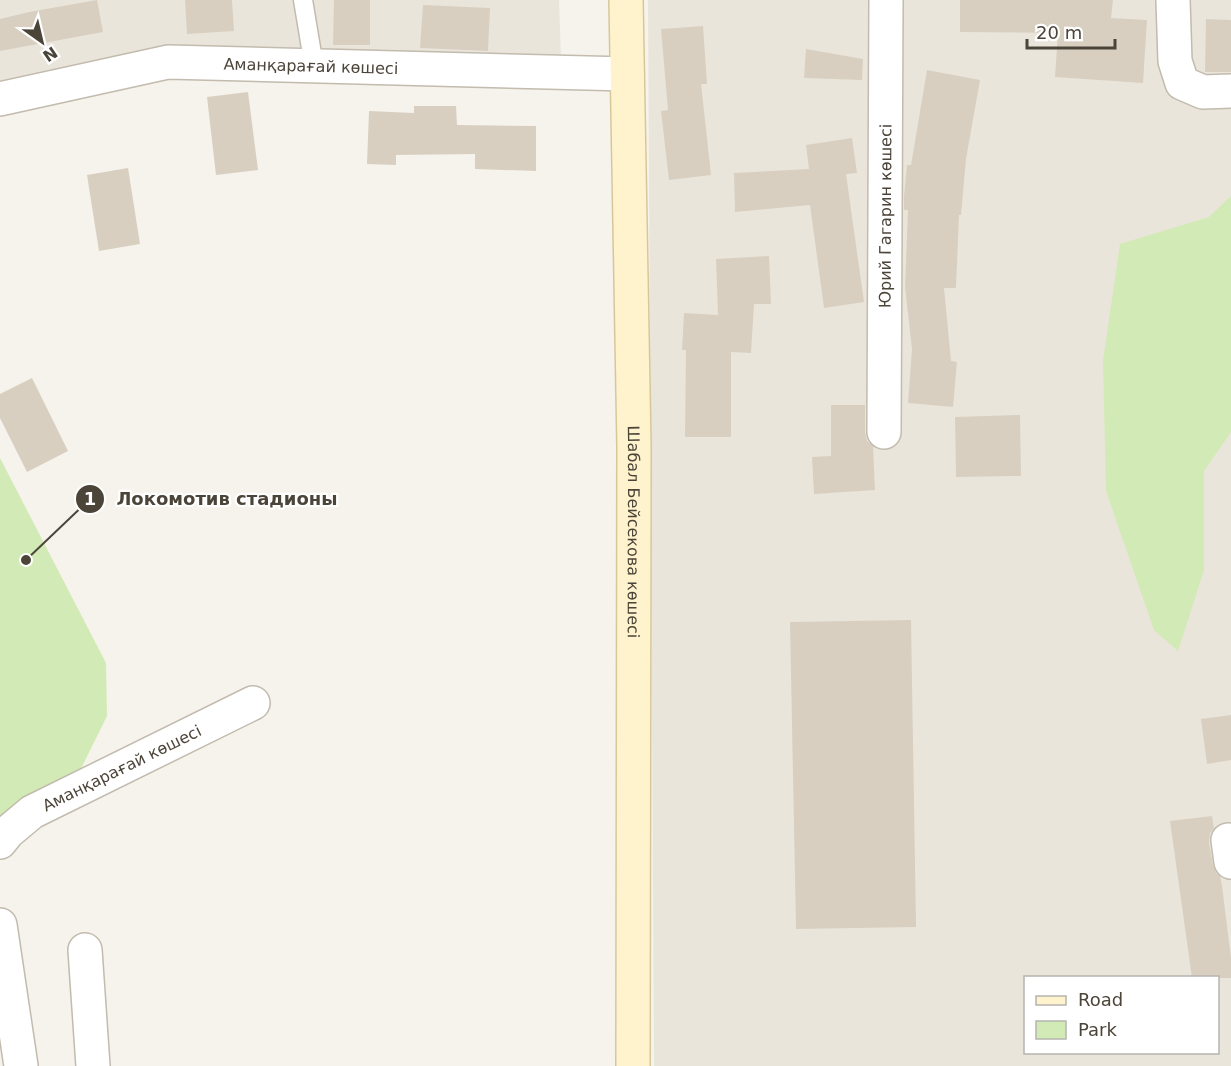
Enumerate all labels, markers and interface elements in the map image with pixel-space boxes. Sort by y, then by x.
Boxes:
north arrow [12,12,72,72]
scale bar [1027,12,1116,50]
text: 20 m [1036,22,1082,43]
text: N [39,42,61,66]
street label: Аманқарағай көшесі [223,54,398,78]
street label: Юрий Гагарин көшесі [876,124,895,308]
street label: Шабал Бейсекова көшесі [624,425,643,638]
callout: Локомотив стадионы [75,481,350,517]
text: 1 [84,488,96,509]
text: Локомотив стадионы [116,488,338,509]
street label: Аманқарағай көшесі [39,721,204,815]
legend [1024,976,1219,1054]
text: Road [1078,989,1123,1010]
text: Park [1078,1019,1117,1040]

